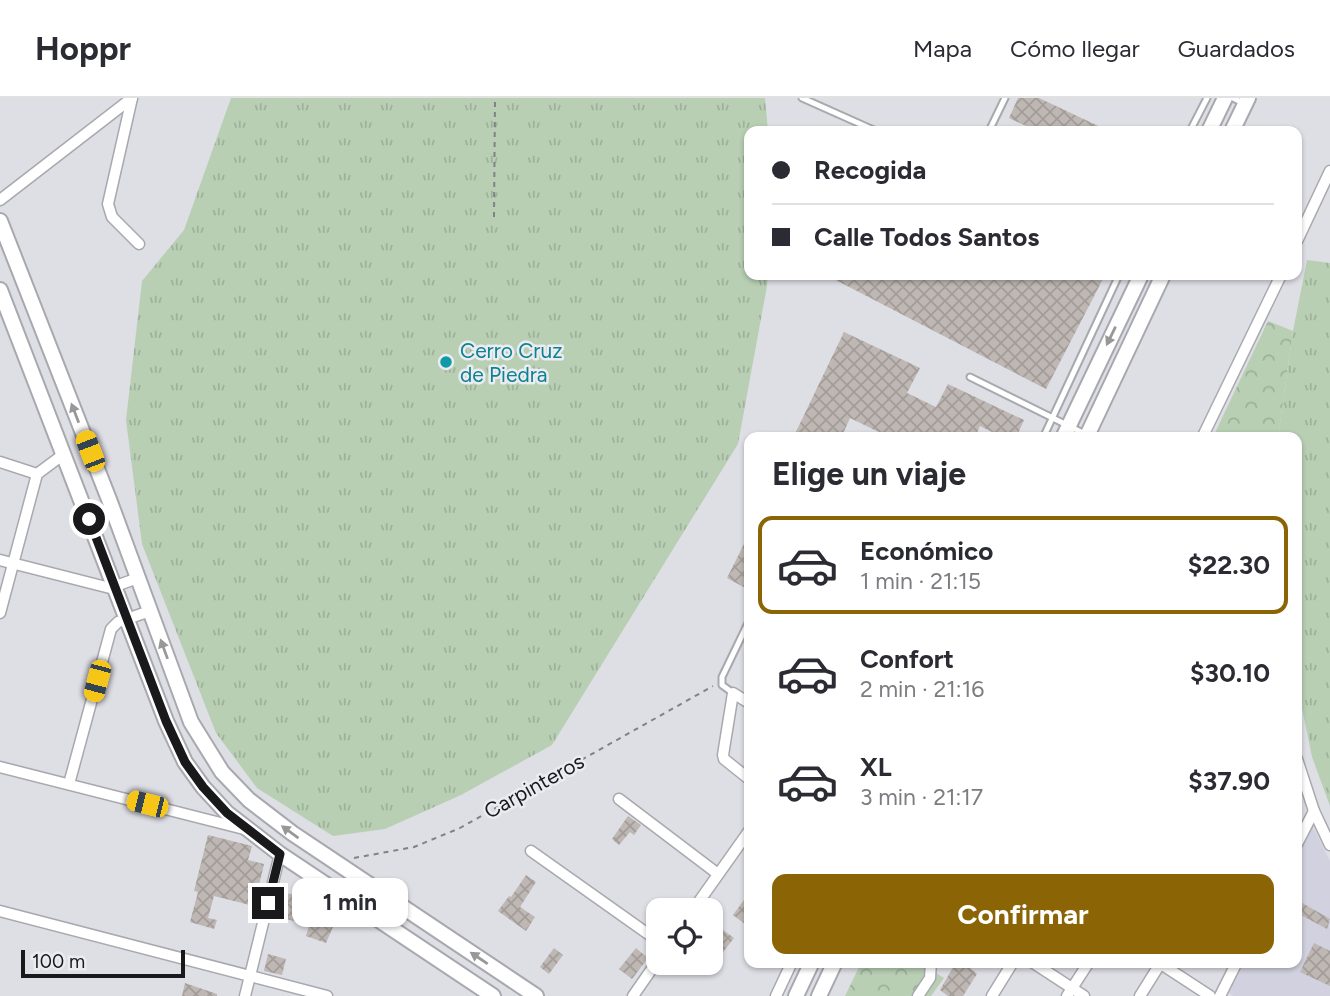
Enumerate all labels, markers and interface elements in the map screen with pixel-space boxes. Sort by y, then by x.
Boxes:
text: Hoppr [35,29,131,68]
text: Mapa [913,34,972,63]
text: Cómo llegar [1010,34,1140,63]
text: Guardados [1178,34,1295,63]
text: Recogida [814,154,926,186]
text: Calle Todos Santos [814,221,1039,253]
one-way arrow [1105,326,1117,346]
place label: Cerro Cruz de Piedra [460,338,562,387]
marker: Cerro Cruz de Piedra [438,354,454,370]
one-way arrow [70,402,81,423]
car [73,428,108,474]
text: Elige un viaje [772,455,966,493]
route start [73,503,105,535]
icon: car [776,534,839,597]
text: Económico [860,535,993,567]
text: $22.30 [1188,549,1270,581]
text: 1 min · 21:15 [860,567,981,595]
one-way arrow [159,638,170,659]
icon: car [776,642,839,705]
text: Confort [860,643,954,675]
text: $30.10 [1190,657,1270,689]
car [82,658,113,704]
text: 2 min · 21:16 [860,675,984,703]
street label: Carpinteros [480,748,588,824]
icon: car [776,750,839,813]
text: XL [860,751,892,783]
text: $37.90 [1188,765,1270,797]
text: 3 min · 21:17 [860,783,983,811]
car [125,789,170,819]
one-way arrow [282,824,300,839]
button: Confirmar [772,874,1274,954]
callout: 1 min [292,878,408,928]
route end [252,887,284,919]
text: 1 min [323,888,377,916]
map controls [646,898,723,975]
button: locate [646,898,723,975]
scale bar [21,947,186,979]
text: 100 m [32,950,85,973]
one-way arrow [470,952,489,965]

